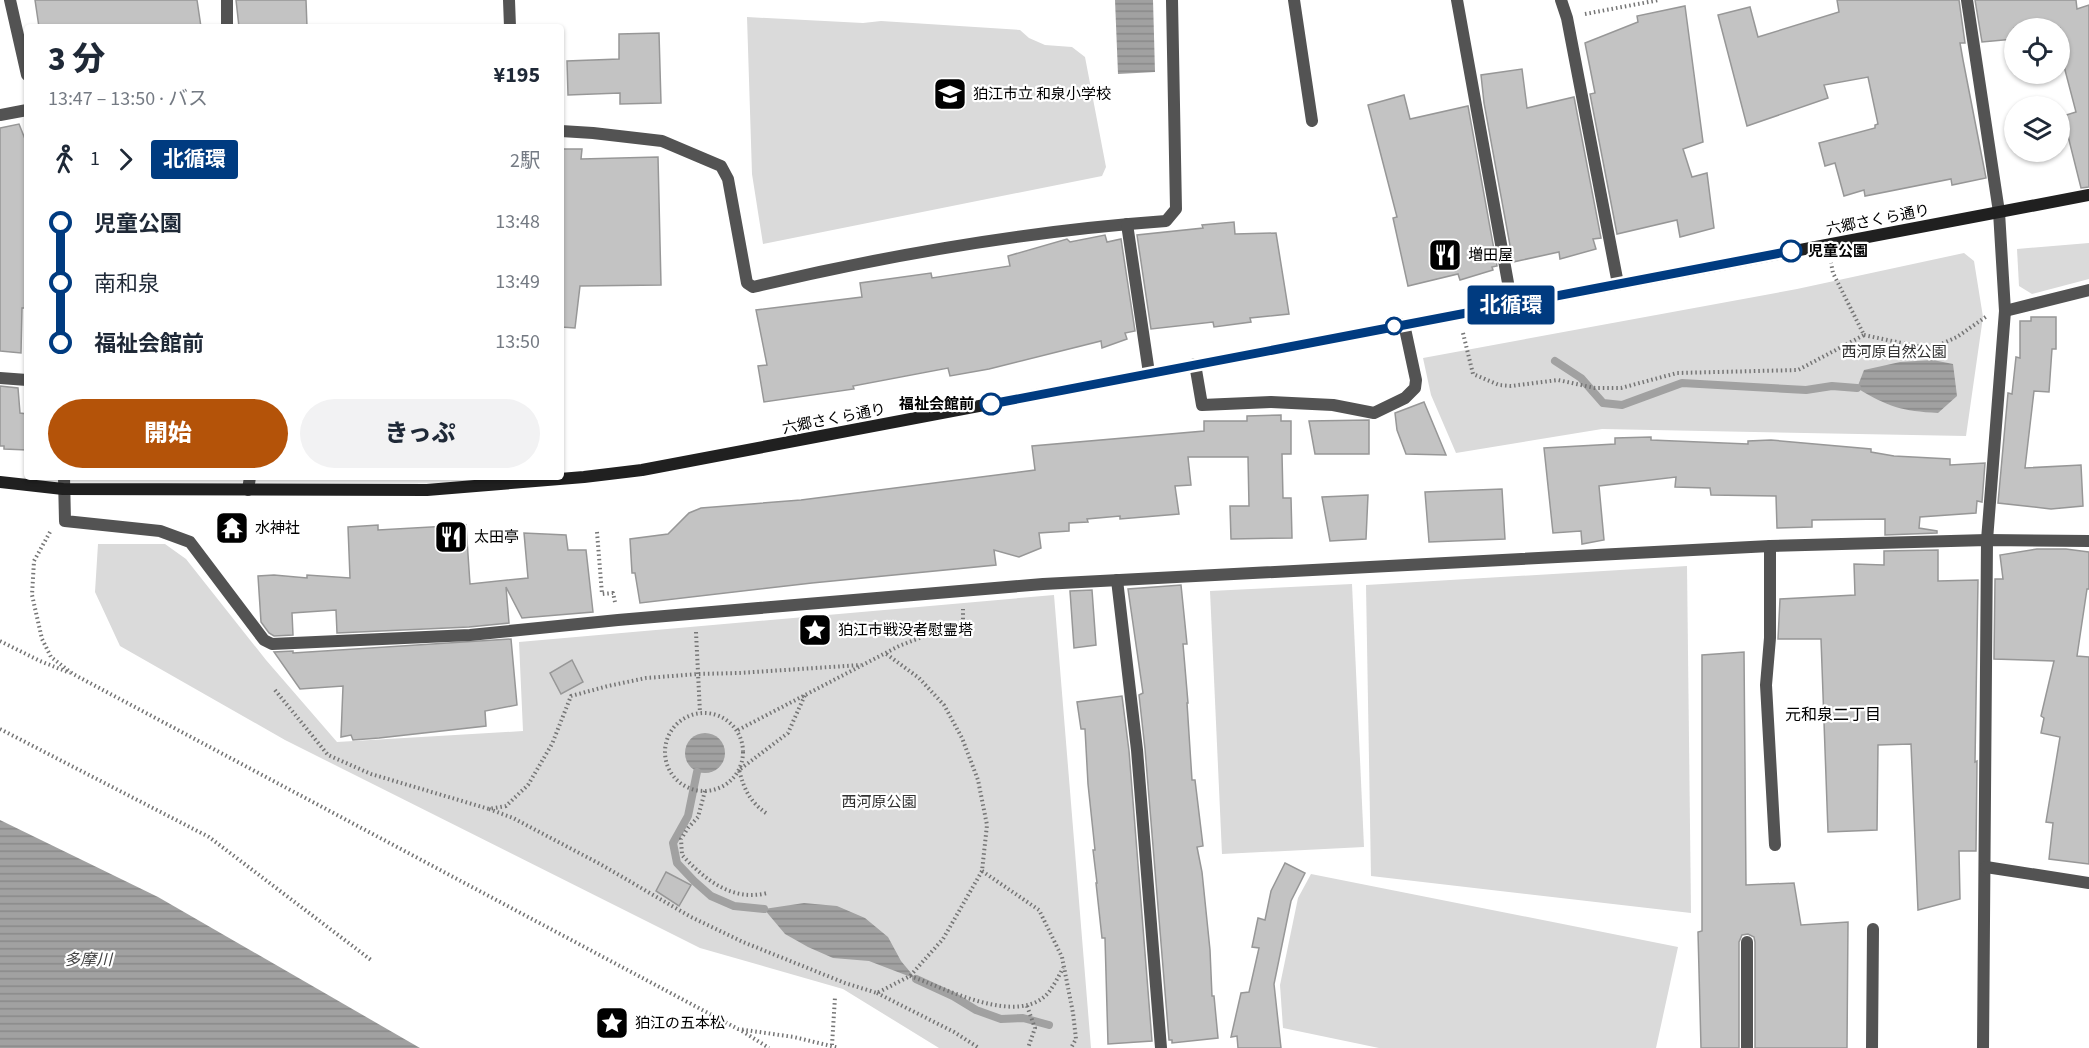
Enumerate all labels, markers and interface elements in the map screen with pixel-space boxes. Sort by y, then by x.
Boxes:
map controls [2004,18,2070,162]
button: locate [2004,18,2070,84]
text: 3 分 [48,36,105,83]
text: ¥195 [494,59,540,91]
school or university icon: 狛江市立 和泉小学校 [932,76,968,112]
place label: 狛江市立 和泉小学校 [973,84,1111,105]
text: 13:47 – 13:50 · バス [48,85,208,113]
button: layers [2004,96,2070,162]
icon: walk [48,143,81,176]
icon: forward [109,143,142,176]
text: 北循環 [163,144,226,174]
text: 1 [90,145,100,173]
text: 2駅 [510,147,540,175]
street label: 六郷さくら通り [1824,200,1932,240]
text: 児童公園 [94,208,182,240]
text: 13:48 [495,208,540,236]
restaurant icon: 増田屋 [1427,237,1463,273]
marker: 児童公園 [1780,240,1802,262]
place label: 児童公園 [1808,241,1868,262]
place label: 増田屋 [1468,245,1513,266]
text: 南和泉 [94,268,160,300]
text: 13:49 [495,268,540,296]
line badge: 北循環 [1476,286,1546,324]
text: 北循環 [1480,290,1543,320]
unlabelled marker [1385,317,1403,335]
text: 福祉会館前 [94,328,204,360]
text: 13:50 [495,328,540,356]
park label: 西河原自然公園 [1841,342,1947,363]
marker: 福祉会館前 [980,393,1002,415]
place label: 福祉会館前 [898,394,974,415]
button: 開始 [48,399,288,468]
button: きっぷ [300,399,540,468]
street label: 六郷さくら通り [780,399,888,439]
temple icon: 水神社 [214,510,250,546]
place label: 水神社 [255,518,300,539]
restaurant icon: 太田亭 [433,519,469,555]
place label: 太田亭 [474,527,519,548]
place icon: 狛江市戦没者慰霊塔 [797,612,833,648]
place label: 狛江市戦没者慰霊塔 [838,620,973,641]
district label: 元和泉二丁目 [1785,704,1881,726]
park label: 西河原公園 [841,792,917,813]
water label: 多摩川 [64,949,114,971]
place icon: 狛江の五本松 [594,1005,630,1041]
place label: 狛江の五本松 [635,1013,725,1034]

